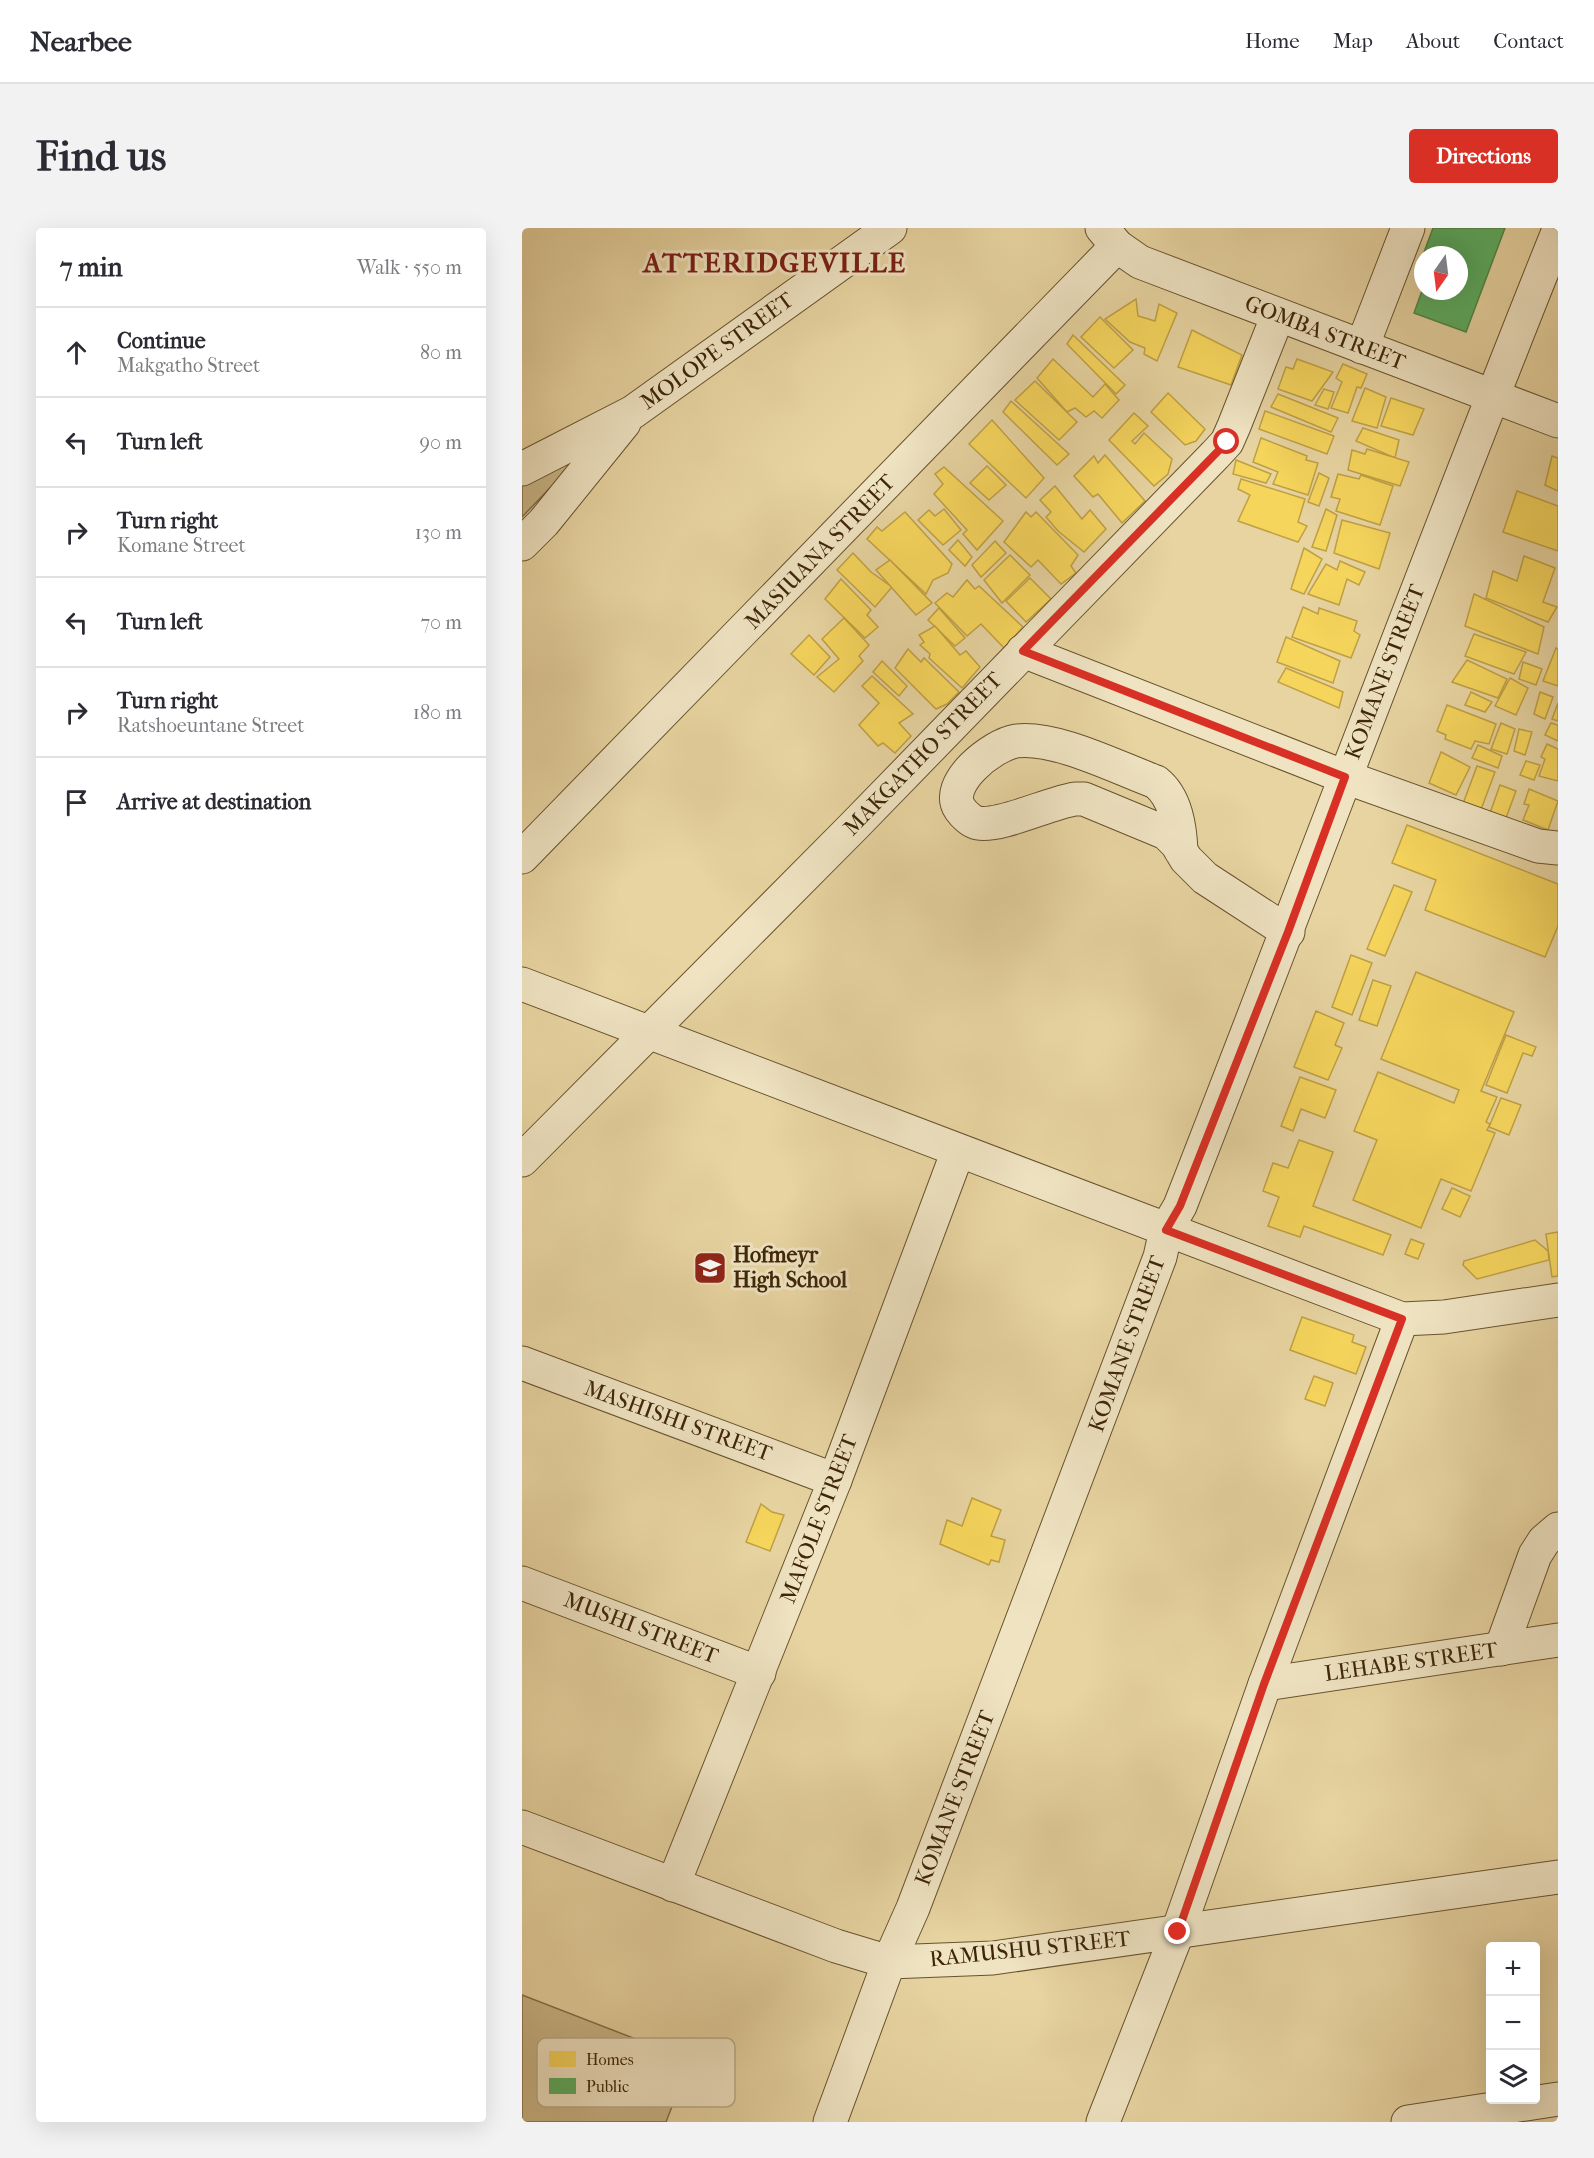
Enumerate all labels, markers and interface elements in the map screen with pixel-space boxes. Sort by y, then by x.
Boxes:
text: Nearbee [30,25,132,58]
text: Home [1245,29,1300,53]
text: Map [1333,29,1373,53]
text: About [1406,29,1460,53]
text: Contact [1493,29,1564,53]
button: Directions [1409,129,1558,183]
text: Find us [36,132,166,181]
district label: ATTERIDGEVILLE [641,246,907,279]
north arrow [1414,246,1468,300]
text: 7 min [60,252,123,283]
text: Walk · 550 m [357,256,462,279]
street label: MOLOPE STREET [636,286,799,415]
street label: GOMBA STREET [1241,290,1410,376]
text: Continue [117,328,206,354]
icon: ahead [60,336,93,369]
text: 80 m [420,341,462,364]
text: Makgatho Street [117,354,260,377]
icon: left [60,426,93,459]
route start [1213,428,1239,454]
text: Turn left [117,429,203,455]
text: 90 m [420,431,462,454]
street label: MASIUANA STREET [740,468,901,635]
text: Turn right [117,508,218,534]
icon: right [60,516,93,549]
text: 130 m [415,521,462,544]
text: Komane Street [117,534,246,557]
street label: KOMANE STREET [1340,580,1431,763]
icon: left [60,606,93,639]
text: Turn left [117,609,203,635]
text: 70 m [420,611,462,634]
street label: MAKGATHO STREET [838,666,1008,841]
text: Turn right [117,688,218,714]
icon: right [60,696,93,729]
text: 180 m [413,701,462,724]
text: Ratshoeuntane Street [117,714,304,737]
icon: arrive [60,786,93,819]
text: Arrive at destination [117,789,311,815]
place label: Hofmeyr High School [733,1242,848,1293]
school or university icon: Hofmeyr High School [692,1250,728,1286]
street label: KOMANE STREET [1083,1251,1171,1435]
street label: MASHISHI STREET [581,1375,776,1467]
street label: MAFOLE STREET [775,1430,864,1607]
street label: MUSHI STREET [560,1587,723,1670]
street label: LEHABE STREET [1323,1637,1500,1687]
street label: KOMANE STREET [910,1706,1001,1889]
route end [1164,1918,1190,1944]
street label: RAMUSHU STREET [928,1925,1133,1972]
map controls [1486,1942,1540,2104]
button: + [1486,1942,1540,1996]
button: − [1486,1996,1540,2050]
legend [537,2038,735,2107]
text: Homes [586,2050,634,2069]
button: layers [1486,2050,1540,2104]
text: Public [586,2077,629,2096]

